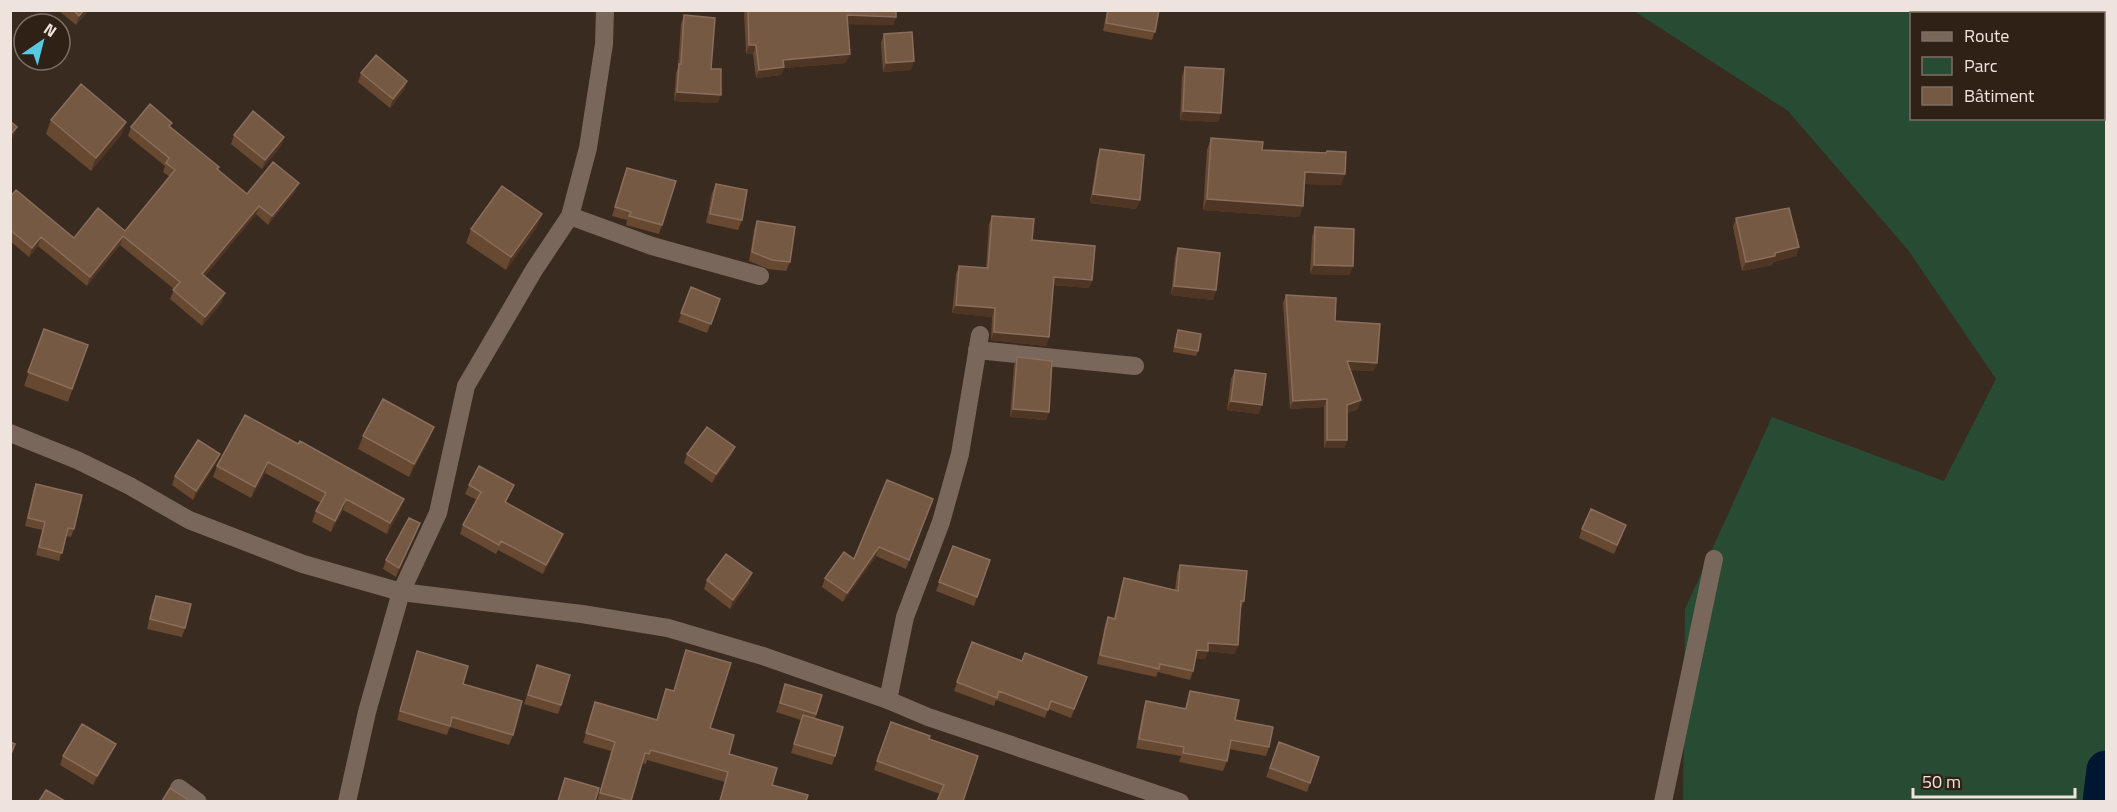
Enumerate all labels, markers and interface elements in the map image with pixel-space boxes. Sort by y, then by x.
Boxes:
north arrow [12,12,72,72]
legend [1910,12,2105,120]
text: N [39,17,62,43]
text: Route [1964,22,2009,49]
text: Parc [1964,52,1998,79]
text: Bâtiment [1964,82,2035,109]
scale bar [1913,761,2075,799]
text: 50 m [1922,768,1961,795]

